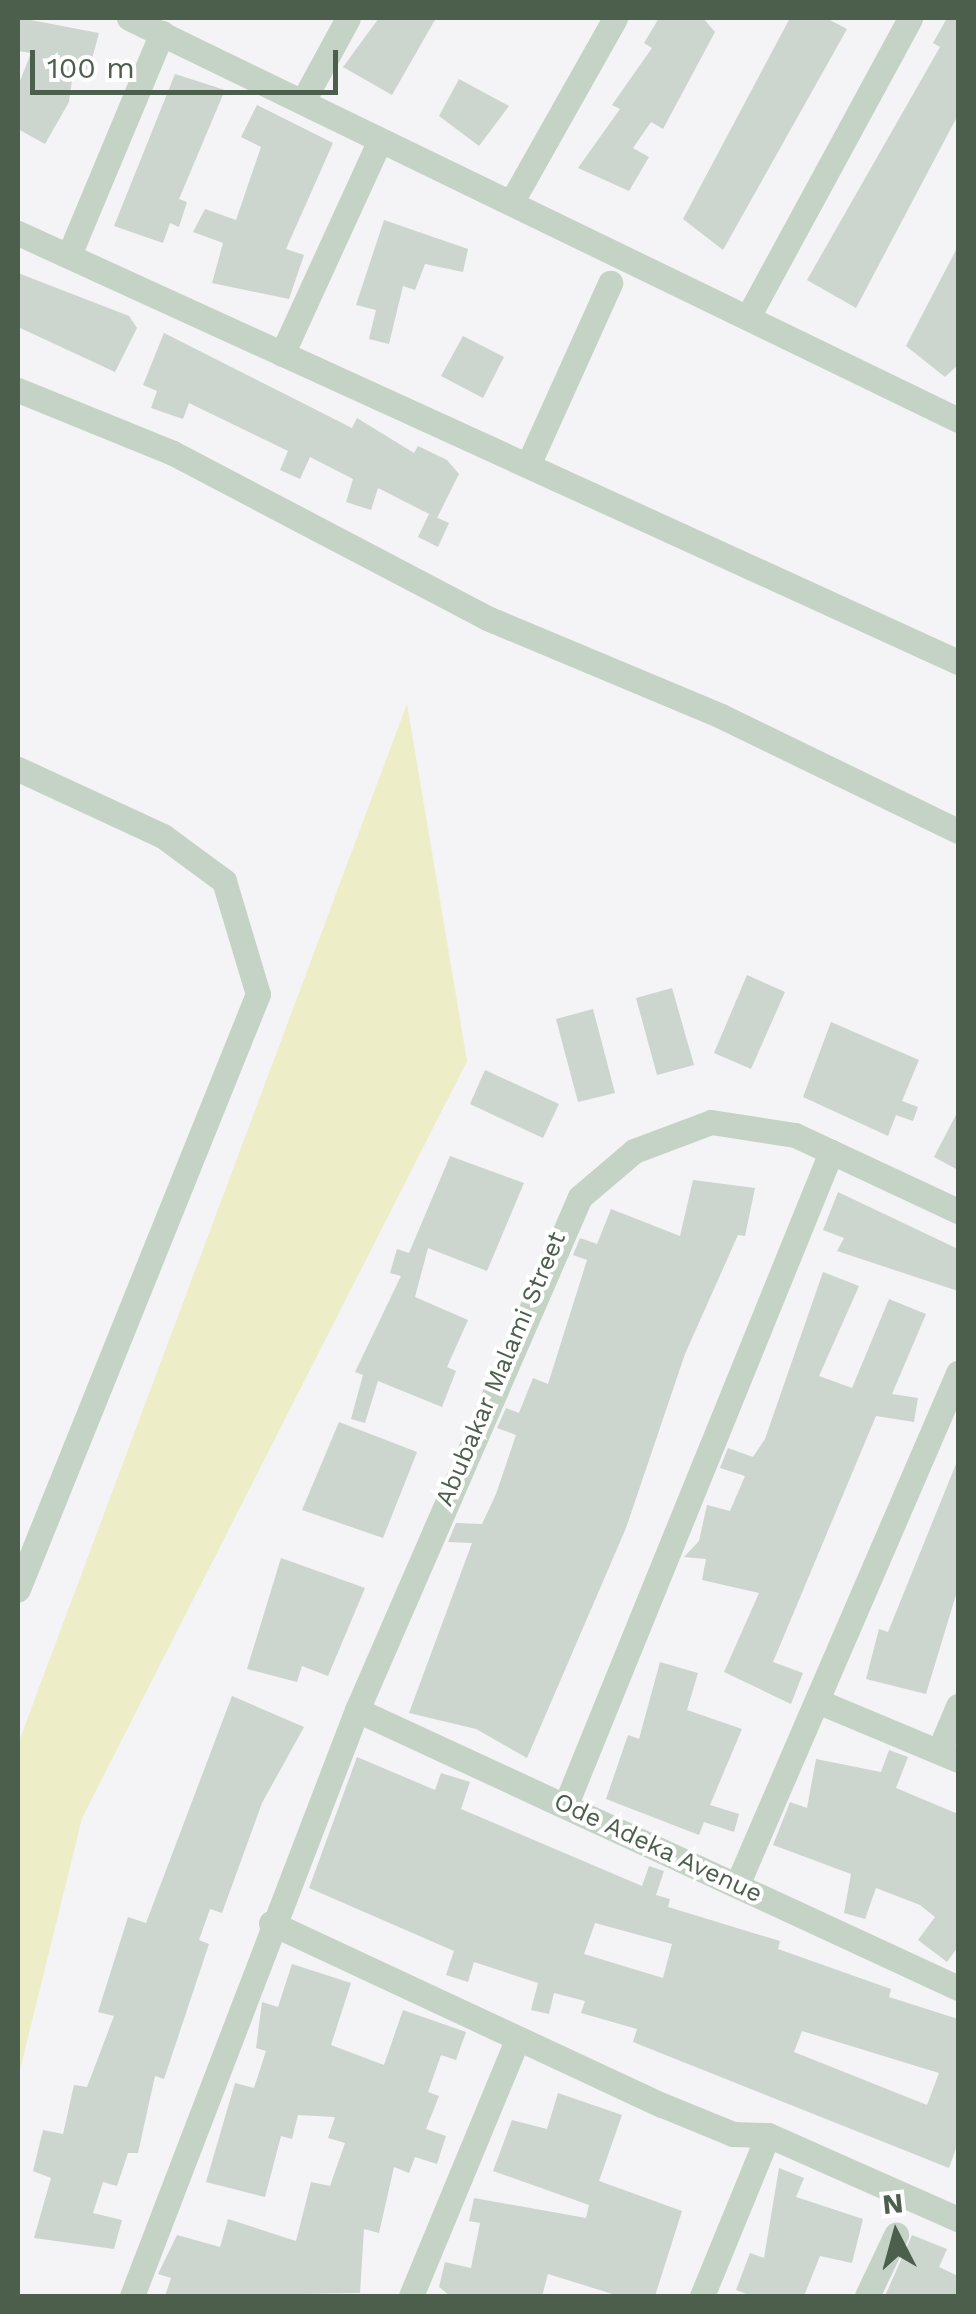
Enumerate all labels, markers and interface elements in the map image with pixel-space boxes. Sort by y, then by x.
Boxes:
scale bar [35,30,342,92]
text: 100 m [47,50,135,85]
street label: Abubakar Malami Street [429,1227,573,1511]
street label: Ode Adeka Avenue [548,1786,768,1910]
north arrow [846,2184,946,2284]
text: N [881,2186,905,2221]

